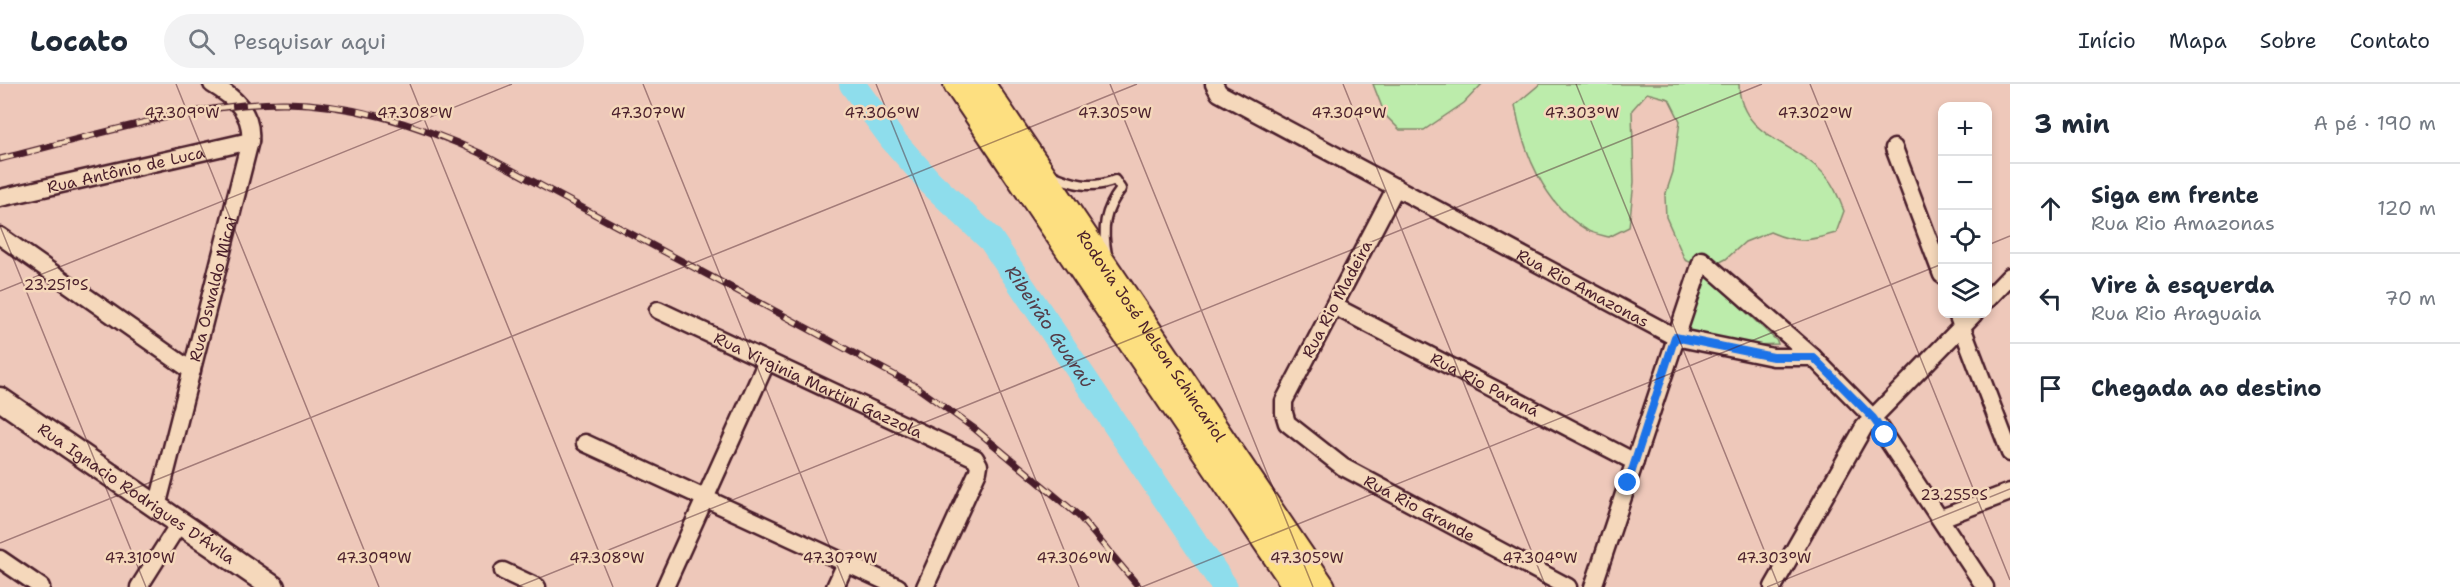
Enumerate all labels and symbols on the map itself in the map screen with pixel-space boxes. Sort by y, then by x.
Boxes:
text: 47.309°W [144,103,220,123]
text: 47.308°W [377,103,453,123]
text: 47.307°W [611,103,685,123]
text: 47.306°W [844,103,920,123]
text: 47.305°W [1078,103,1152,123]
text: 47.304°W [1311,103,1387,123]
text: 47.303°W [1545,103,1619,123]
text: 47.302°W [1778,103,1852,123]
street label: Rua Antônio de Luca [45,141,207,197]
street label: Rua Oswaldo Micai [184,214,241,364]
street label: Rodovia José Nelson Schincariol [1072,226,1231,446]
street label: Rua Rio Madeira [1297,237,1377,361]
street label: Rua Rio Amazonas [1513,244,1653,332]
water label: Ribeirão Guaraú [999,261,1099,393]
text: 23.251°S [24,275,88,295]
street label: Rua Virginia Martini Gazzola [711,327,926,443]
street label: Rua Rio Paraná [1427,347,1543,421]
street label: Rua Ignacio Rodrigues D'Ávila [34,418,239,568]
route start [1871,421,1897,447]
route end [1614,469,1640,495]
street label: Rua Rio Grande [1360,470,1479,546]
text: 23.255°S [1920,485,1988,505]
text: 47.310°W [105,548,175,568]
text: 47.309°W [336,548,412,568]
text: 47.308°W [569,548,645,568]
text: 47.307°W [803,548,877,568]
text: 47.306°W [1036,548,1112,568]
text: 47.305°W [1270,548,1344,568]
text: 47.304°W [1502,548,1578,568]
text: 47.303°W [1737,548,1811,568]

